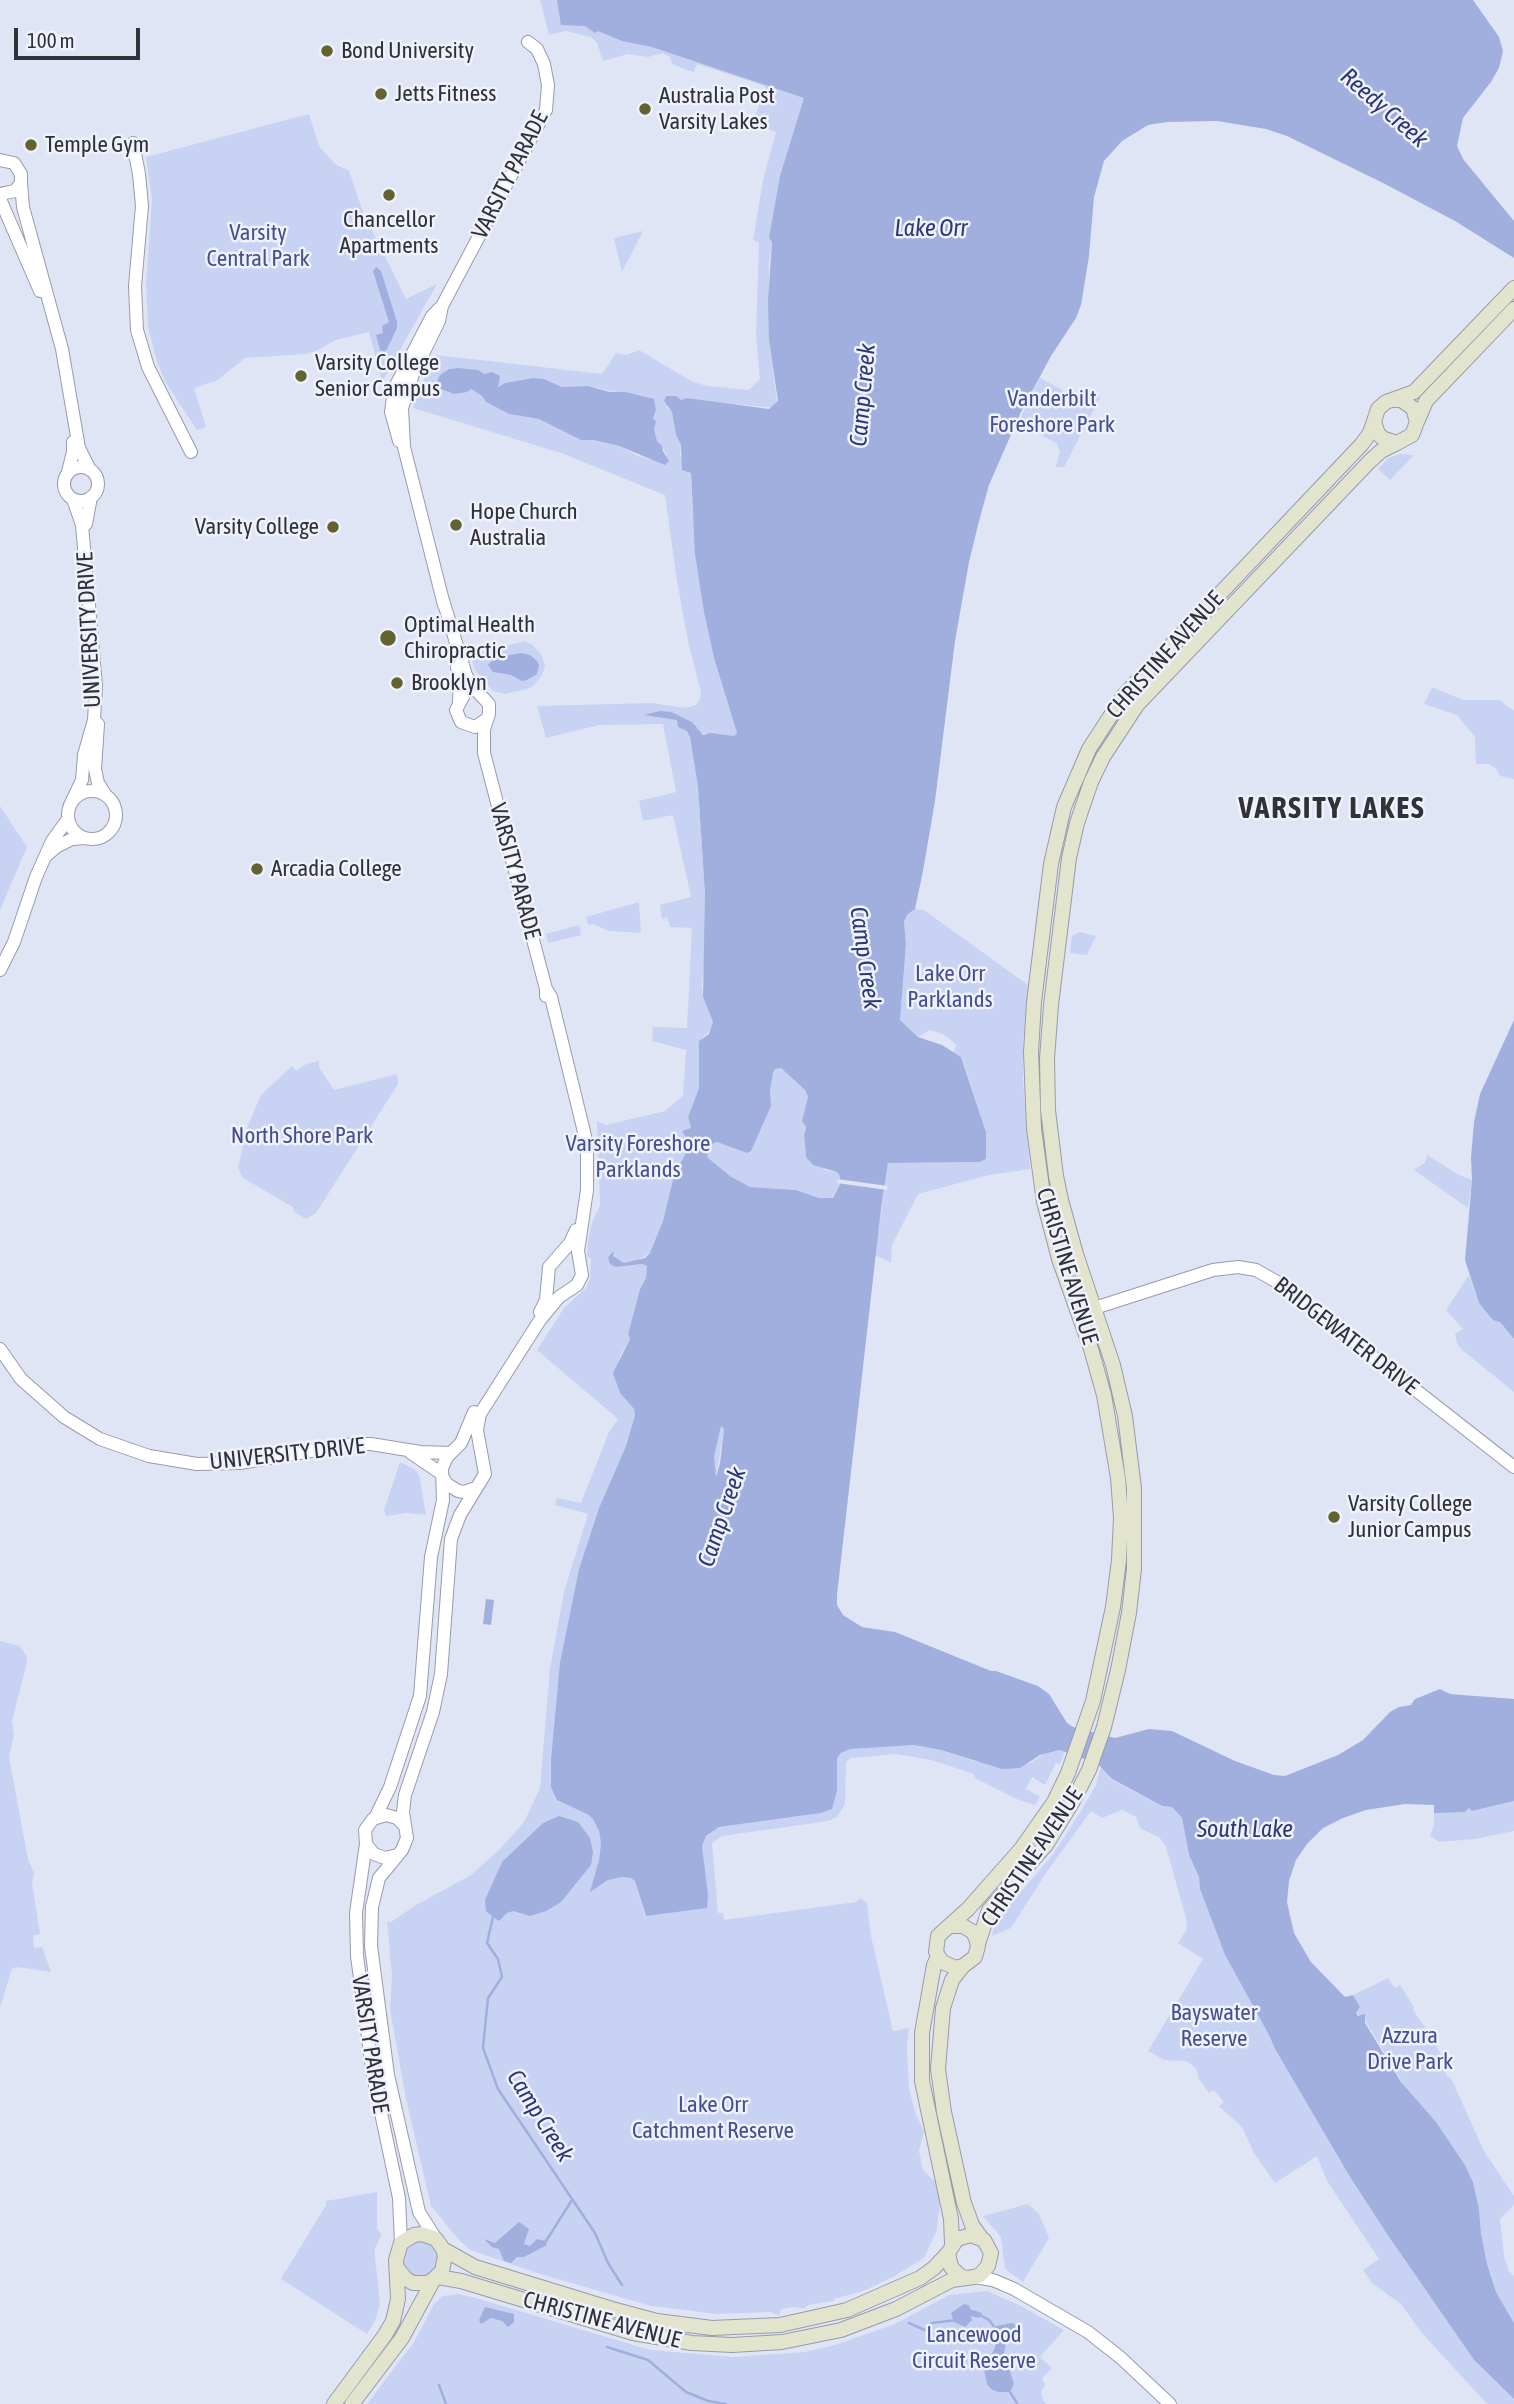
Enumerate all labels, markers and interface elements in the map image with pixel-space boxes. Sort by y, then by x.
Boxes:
scale bar [18,14,144,58]
text: 100 m [27,28,75,52]
place label: Bond University [341,37,474,65]
marker: Bond University [319,43,335,59]
water label: Reedy Creek [1334,62,1434,154]
place label: Jetts Fitness [395,80,496,108]
place label: Australia Post Varsity Lakes [659,82,775,136]
marker: Jetts Fitness [373,86,389,102]
marker: Australia Post Varsity Lakes [637,101,653,117]
street label: VARSITY PARADE [466,107,554,243]
place label: Temple Gym [45,131,149,159]
marker: Temple Gym [23,137,39,153]
marker: Chancellor Apartments [381,187,397,203]
place label: Chancellor Apartments [340,206,438,260]
water label: Lake Orr [895,214,967,242]
park label: Varsity Central Park [206,219,310,273]
water label: Camp Creek [844,342,882,448]
place label: Varsity College Senior Campus [315,349,440,403]
marker: Varsity College Senior Campus [293,368,309,384]
park label: Vanderbilt Foreshore Park [989,385,1115,439]
place label: Hope Church Australia [470,498,578,552]
place label: Varsity College [195,513,319,541]
marker: Hope Church Australia [448,517,464,533]
marker: Varsity College [325,519,341,535]
street label: UNIVERSITY DRIVE [71,551,107,709]
street label: CHRISTINE AVENUE [1101,586,1229,724]
place label: Optimal Health Chiropractic [404,611,535,665]
marker: Optimal Health Chiropractic [378,628,398,648]
place label: Brooklyn [411,669,487,697]
marker: Brooklyn [389,675,405,691]
district label: VARSITY LAKES [1240,791,1424,827]
street label: VARSITY PARADE [484,800,546,942]
place label: Arcadia College [271,855,402,883]
marker: Arcadia College [249,861,265,877]
water label: Camp Creek [844,905,886,1011]
park label: Lake Orr Parklands [907,960,993,1014]
park label: North Shore Park [231,1122,373,1150]
park label: Varsity Foreshore Parklands [566,1130,710,1184]
street label: CHRISTINE AVENUE [1030,1184,1104,1348]
street label: BRIDGEWATER DRIVE [1268,1271,1424,1401]
street label: UNIVERSITY DRIVE [208,1432,366,1476]
water label: Camp Creek [692,1464,752,1570]
place label: Varsity College Junior Campus [1348,1490,1472,1544]
marker: Varsity College Junior Campus [1326,1509,1342,1525]
street label: CHRISTINE AVENUE [975,1782,1089,1932]
water label: South Lake [1197,1815,1293,1843]
street label: VARSITY PARADE [345,1973,395,2115]
park label: Bayswater Reserve [1170,1999,1258,2053]
park label: Azzura Drive Park [1367,2022,1453,2076]
water label: Camp Creek [501,2065,579,2167]
park label: Lake Orr Catchment Reserve [632,2091,794,2145]
street label: CHRISTINE AVENUE [520,2286,684,2354]
park label: Lancewood Circuit Reserve [912,2321,1036,2375]

